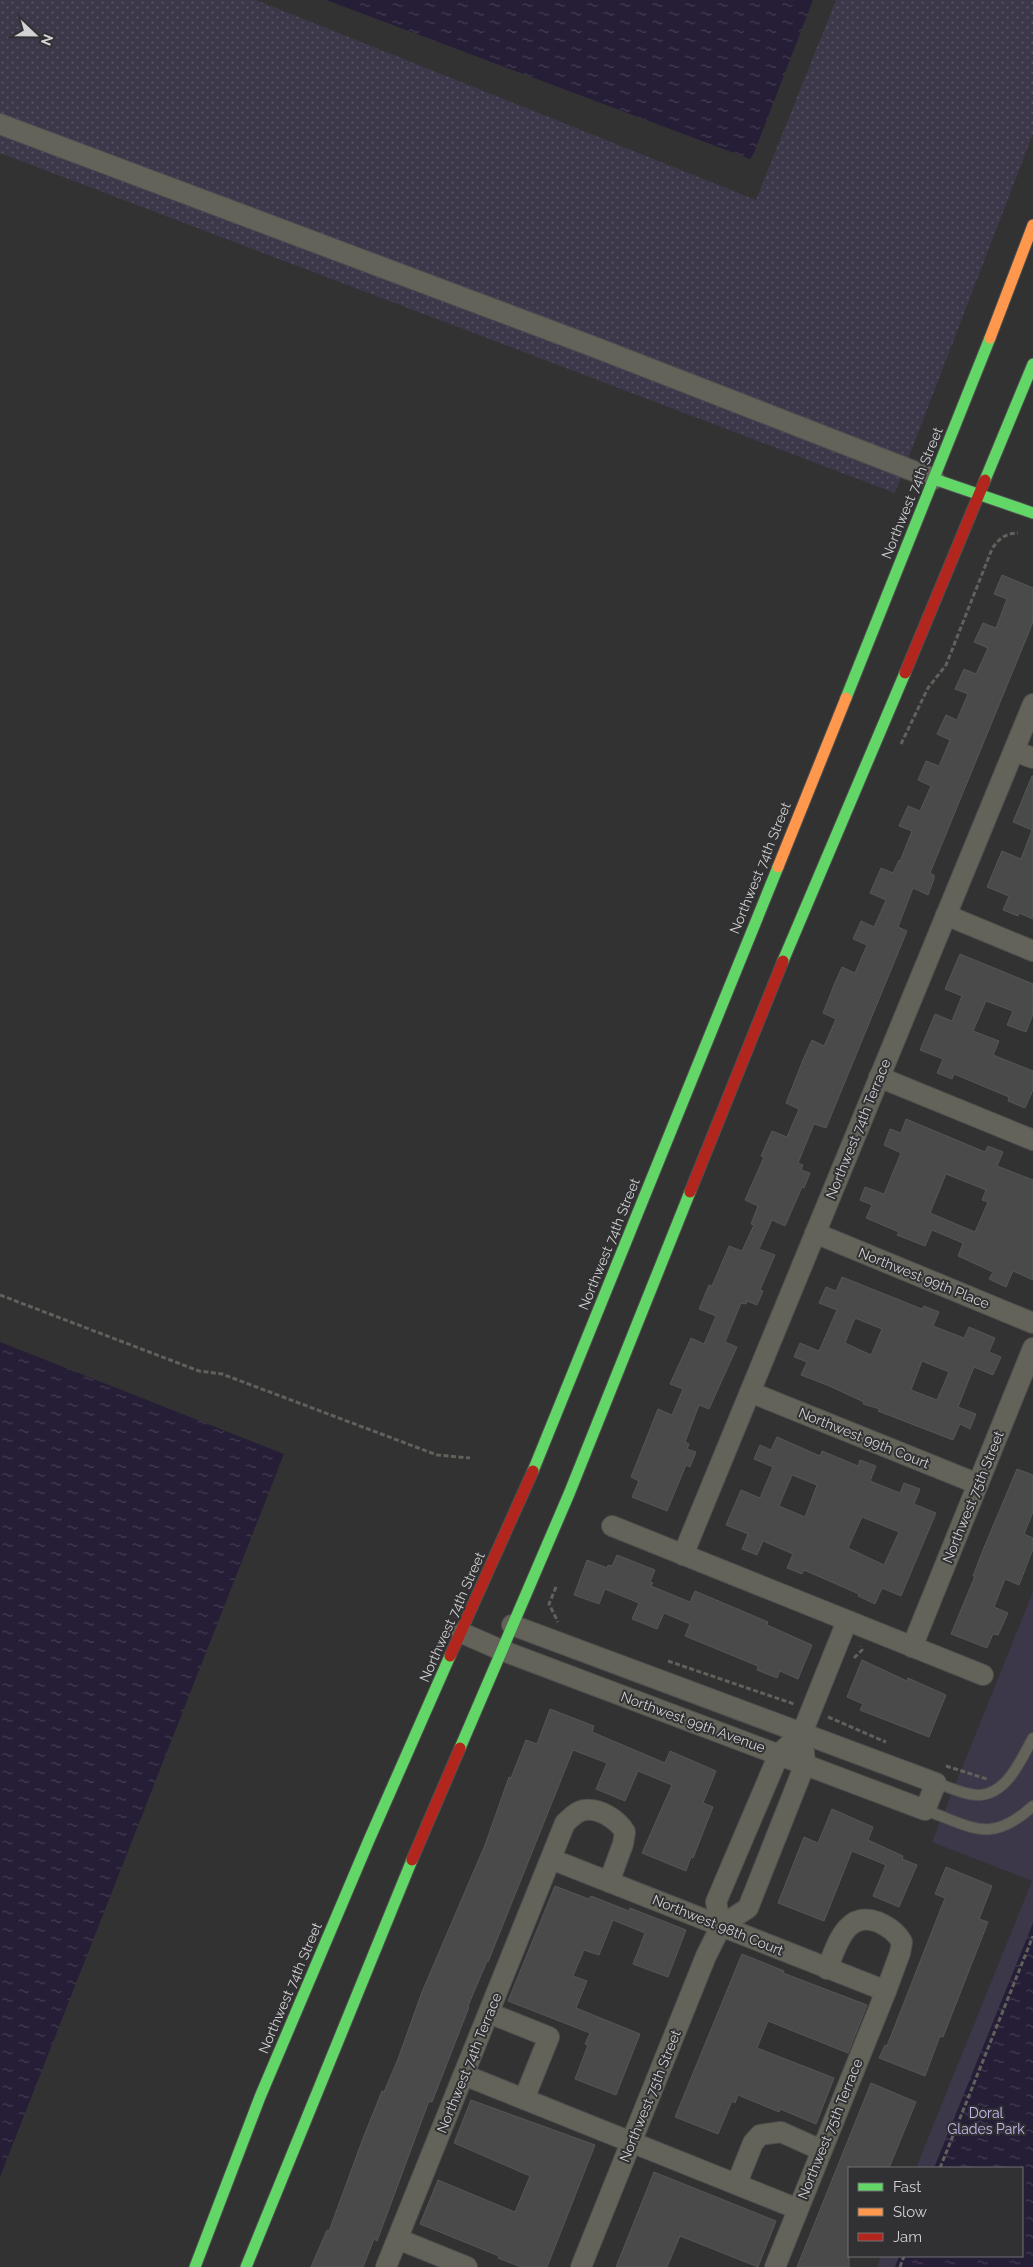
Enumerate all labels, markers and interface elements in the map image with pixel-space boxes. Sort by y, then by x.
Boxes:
north arrow [10,10,60,60]
text: N [38,32,56,48]
street label: Northwest 74th Street [878,425,946,561]
street label: Northwest 74th Street [726,800,794,936]
street label: Northwest 74th Terrace [823,1057,893,1201]
street label: Northwest 74th Street [575,1176,643,1312]
street label: Northwest 99th Place [856,1244,992,1312]
street label: Northwest 99th Court [796,1404,932,1472]
street label: Northwest 75th Street [939,1428,1007,1565]
street label: Northwest 74th Street [416,1549,488,1684]
street label: Northwest 99th Avenue [619,1688,767,1756]
street label: Northwest 98th Court [650,1891,786,1959]
street label: Northwest 74th Street [255,1920,325,2056]
street label: Northwest 74th Terrace [434,1991,504,2135]
street label: Northwest 75th Street [616,2027,684,2164]
street label: Northwest 75th Terrace [794,2056,866,2202]
park label: Doral Glades Park [947,2105,1025,2137]
legend [848,2167,1023,2257]
text: Fast [893,2178,921,2196]
text: Slow [893,2203,927,2221]
text: Jam [893,2228,922,2246]

